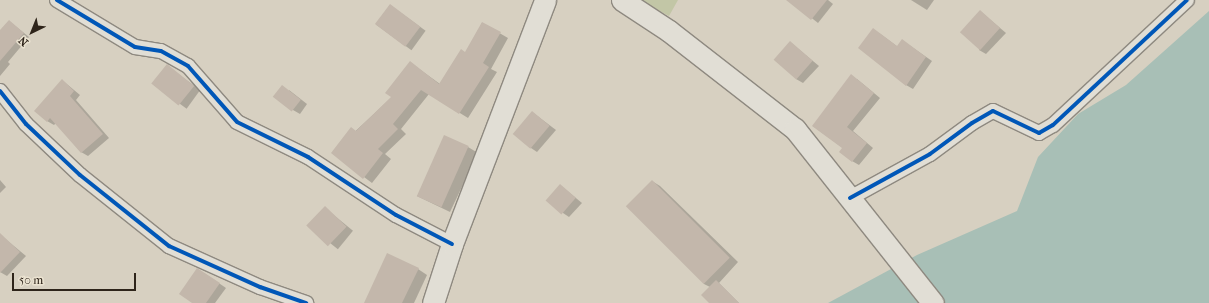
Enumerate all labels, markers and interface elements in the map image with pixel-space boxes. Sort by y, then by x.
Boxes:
north arrow [12,12,52,52]
text: N [16,34,31,49]
scale bar [14,265,138,291]
text: 50 m [19,273,43,287]

